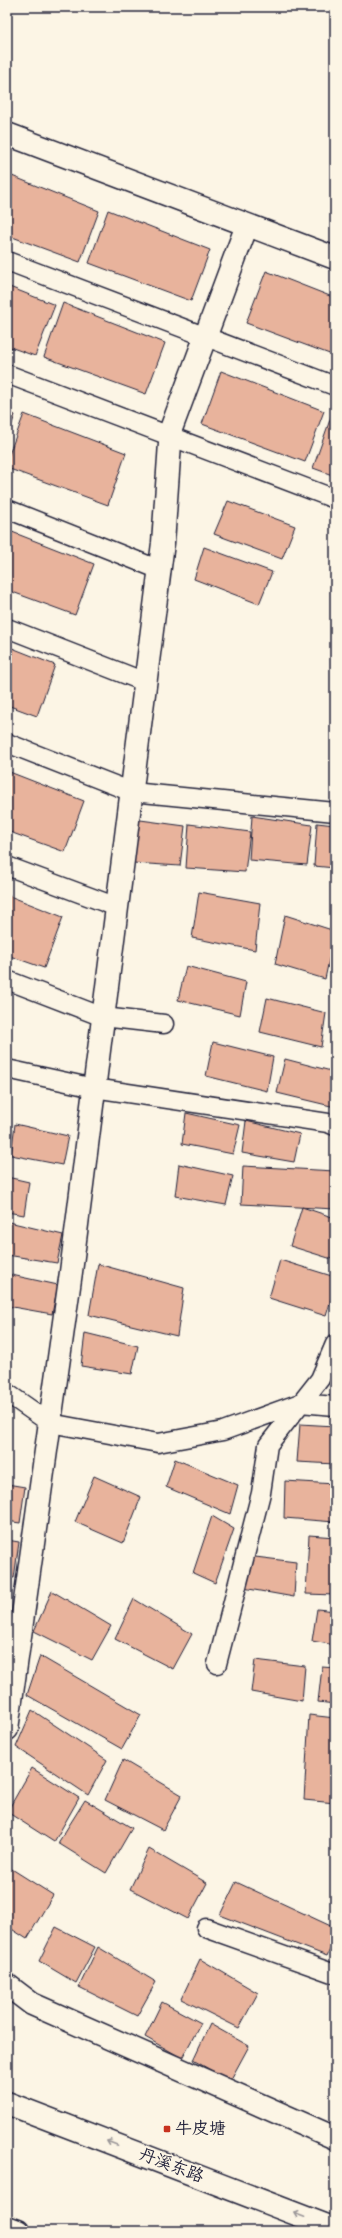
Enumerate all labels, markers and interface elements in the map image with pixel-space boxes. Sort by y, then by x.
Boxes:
place label: 牛皮塘 [175,2117,226,2142]
marker: 牛皮塘 [162,2124,172,2134]
one-way arrow [106,2139,118,2147]
street label: 丹溪东路 [135,2142,207,2190]
one-way arrow [293,2210,305,2218]

